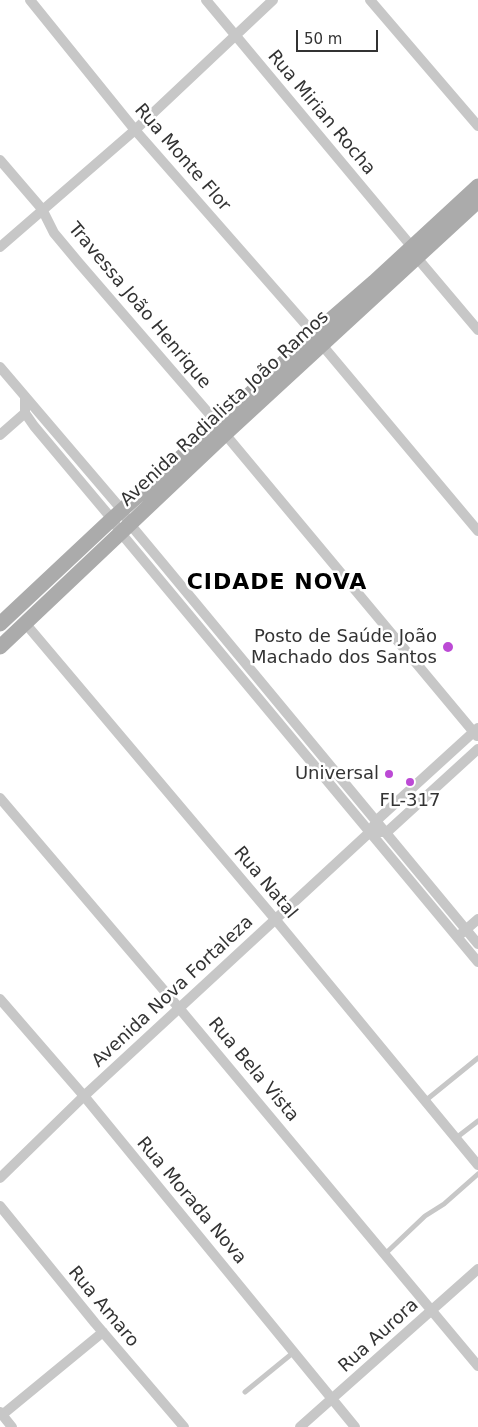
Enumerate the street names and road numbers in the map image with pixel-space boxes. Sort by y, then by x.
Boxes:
street label: Rua Mirian Rocha [263,46,379,180]
street label: Rua Monte Flor [129,100,235,216]
street label: Travessa João Henrique [63,218,215,394]
street label: Avenida Radialista João Ramos [117,307,333,511]
street label: Rua Natal [229,843,301,923]
street label: Avenida Nova Fortaleza [88,912,258,1072]
street label: Rua Bela Vista [203,1013,303,1127]
street label: Rua Morada Nova [132,1133,250,1269]
street label: Rua Amaro [63,1262,143,1352]
street label: Rua Aurora [335,1295,423,1377]

